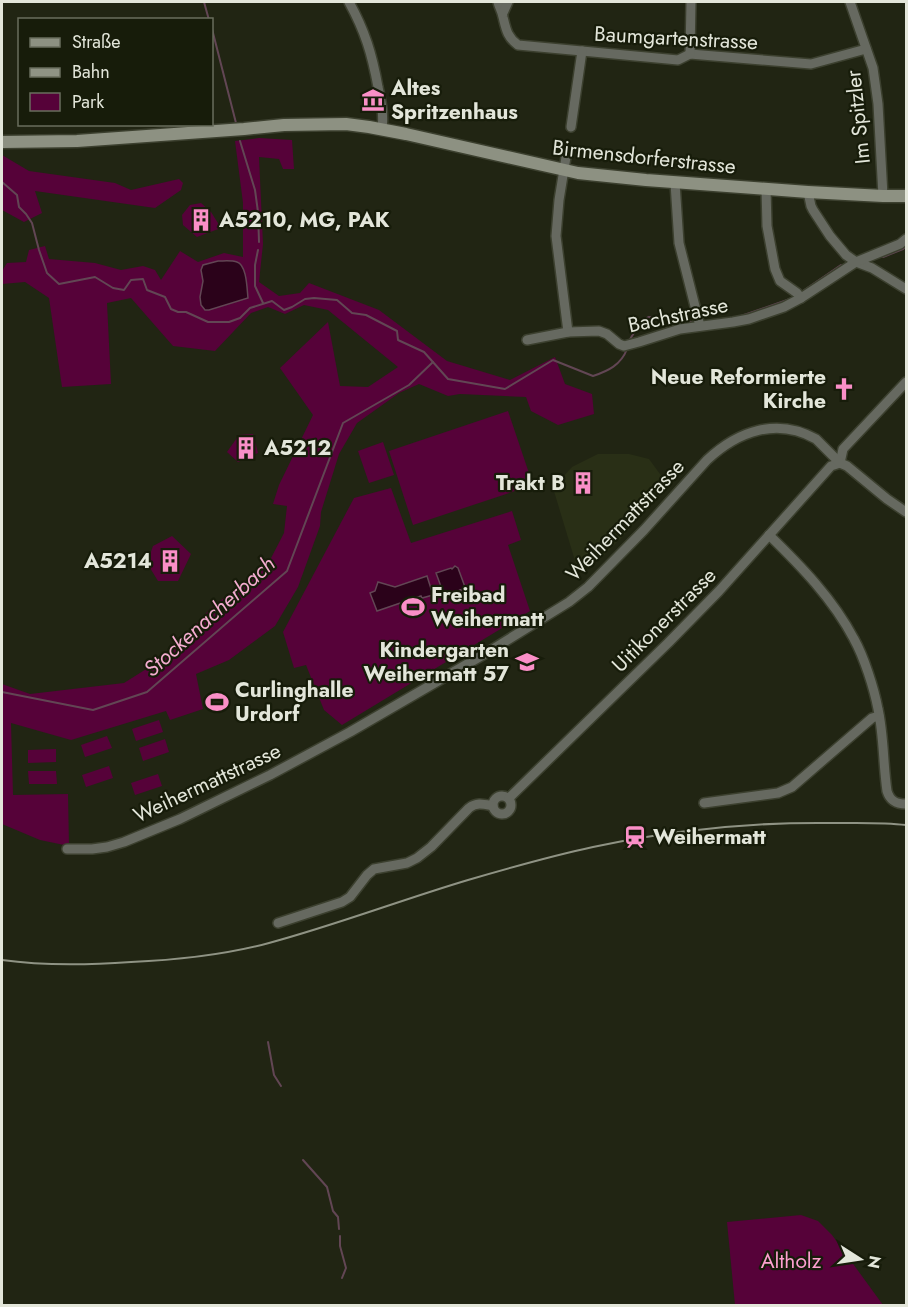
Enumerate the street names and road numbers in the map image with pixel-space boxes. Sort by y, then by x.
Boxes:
street label: Baumgartenstrasse [593,19,759,57]
street label: Im Spitzler [838,68,878,165]
street label: Birmensdorferstrasse [551,132,737,182]
street label: Bachstrasse [625,290,731,340]
street label: Weihermattstrasse [559,452,691,588]
street label: Uitikonerstrasse [605,561,723,679]
street label: Weihermattstrasse [128,736,286,830]

